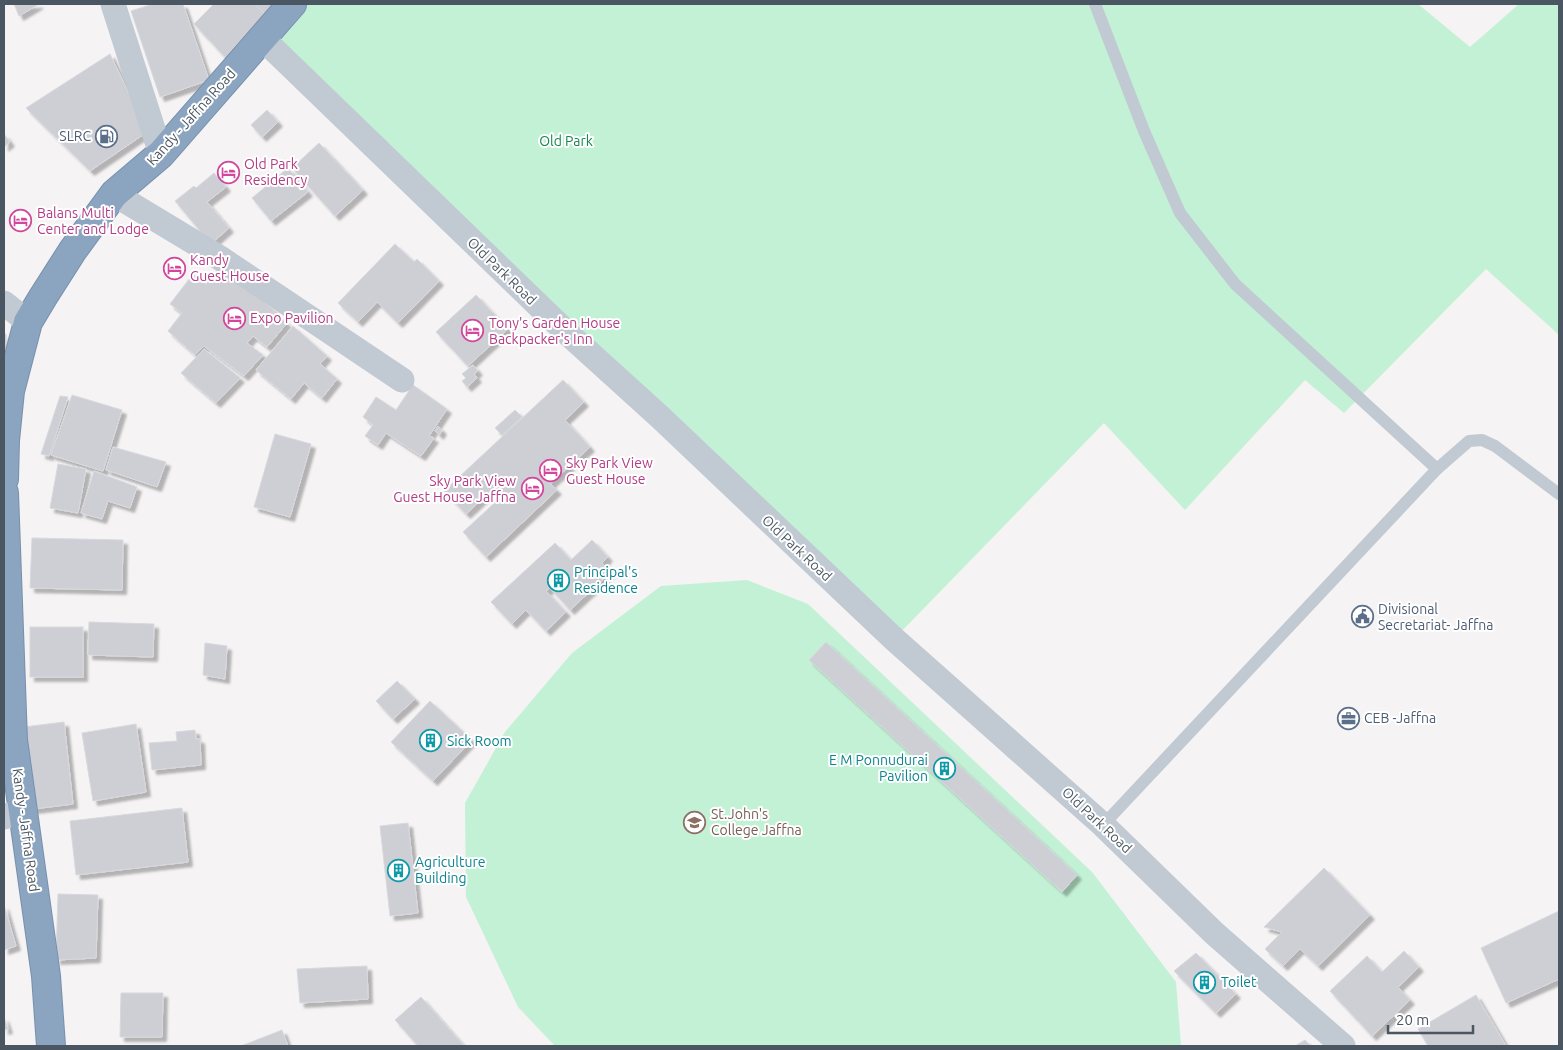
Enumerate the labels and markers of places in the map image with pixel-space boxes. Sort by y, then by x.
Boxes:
fuel station icon: SLRC [95,124,119,148]
place label: SLRC [59,128,91,144]
place label: Old Park Residency [244,156,307,188]
hotel icon: Old Park Residency [216,160,240,184]
place label: Balans Multi Center and Lodge [37,205,149,237]
hotel icon: Balans Multi Center and Lodge [9,209,33,233]
place label: Kandy Guest House [190,252,270,284]
hotel icon: Kandy Guest House [162,256,186,280]
hotel icon: Expo Pavilion [222,306,246,330]
place label: Expo Pavilion [250,310,334,326]
place label: Tony's Garden House Backpacker's Inn [489,315,620,347]
hotel icon: Tony's Garden House Backpacker's Inn [461,319,485,343]
place label: Sky Park View Guest House [566,455,653,487]
hotel icon: Sky Park View Guest House [538,459,562,483]
place label: Sky Park View Guest House Jaffna [393,473,516,505]
hotel icon: Sky Park View Guest House Jaffna [520,477,544,501]
place label: Principal's Residence [574,564,638,596]
building icon: Principal's Residence [546,568,570,592]
place label: Divisional Secretariat- Jaffna [1378,601,1494,633]
public building icon: Divisional Secretariat- Jaffna [1350,605,1374,629]
office icon: CEB -Jaffna [1336,706,1360,730]
place label: CEB -Jaffna [1364,710,1436,726]
building icon: Sick Room [419,729,443,753]
place label: Sick Room [447,733,512,749]
place label: E M Ponnudurai Pavilion [829,752,928,784]
building icon: E M Ponnudurai Pavilion [932,756,956,780]
place label: St.John's College Jaffna [711,806,802,838]
school or university icon: St.John's College Jaffna [683,810,707,834]
place label: Agriculture Building [415,854,486,886]
building icon: Agriculture Building [387,858,411,882]
building icon: Toilet [1193,970,1217,994]
place label: Toilet [1221,974,1257,990]

